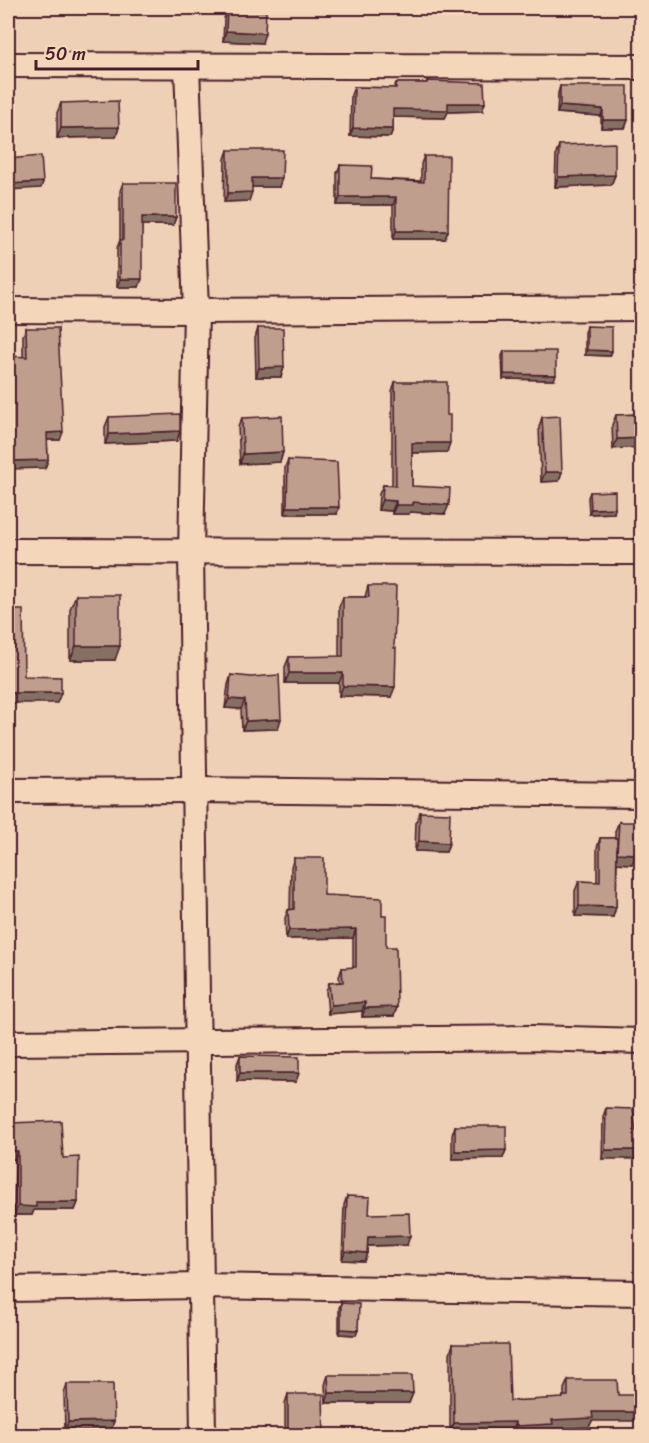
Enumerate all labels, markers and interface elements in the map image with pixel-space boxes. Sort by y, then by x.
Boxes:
scale bar [36,33,198,71]
text: 50 m [45,38,86,70]

